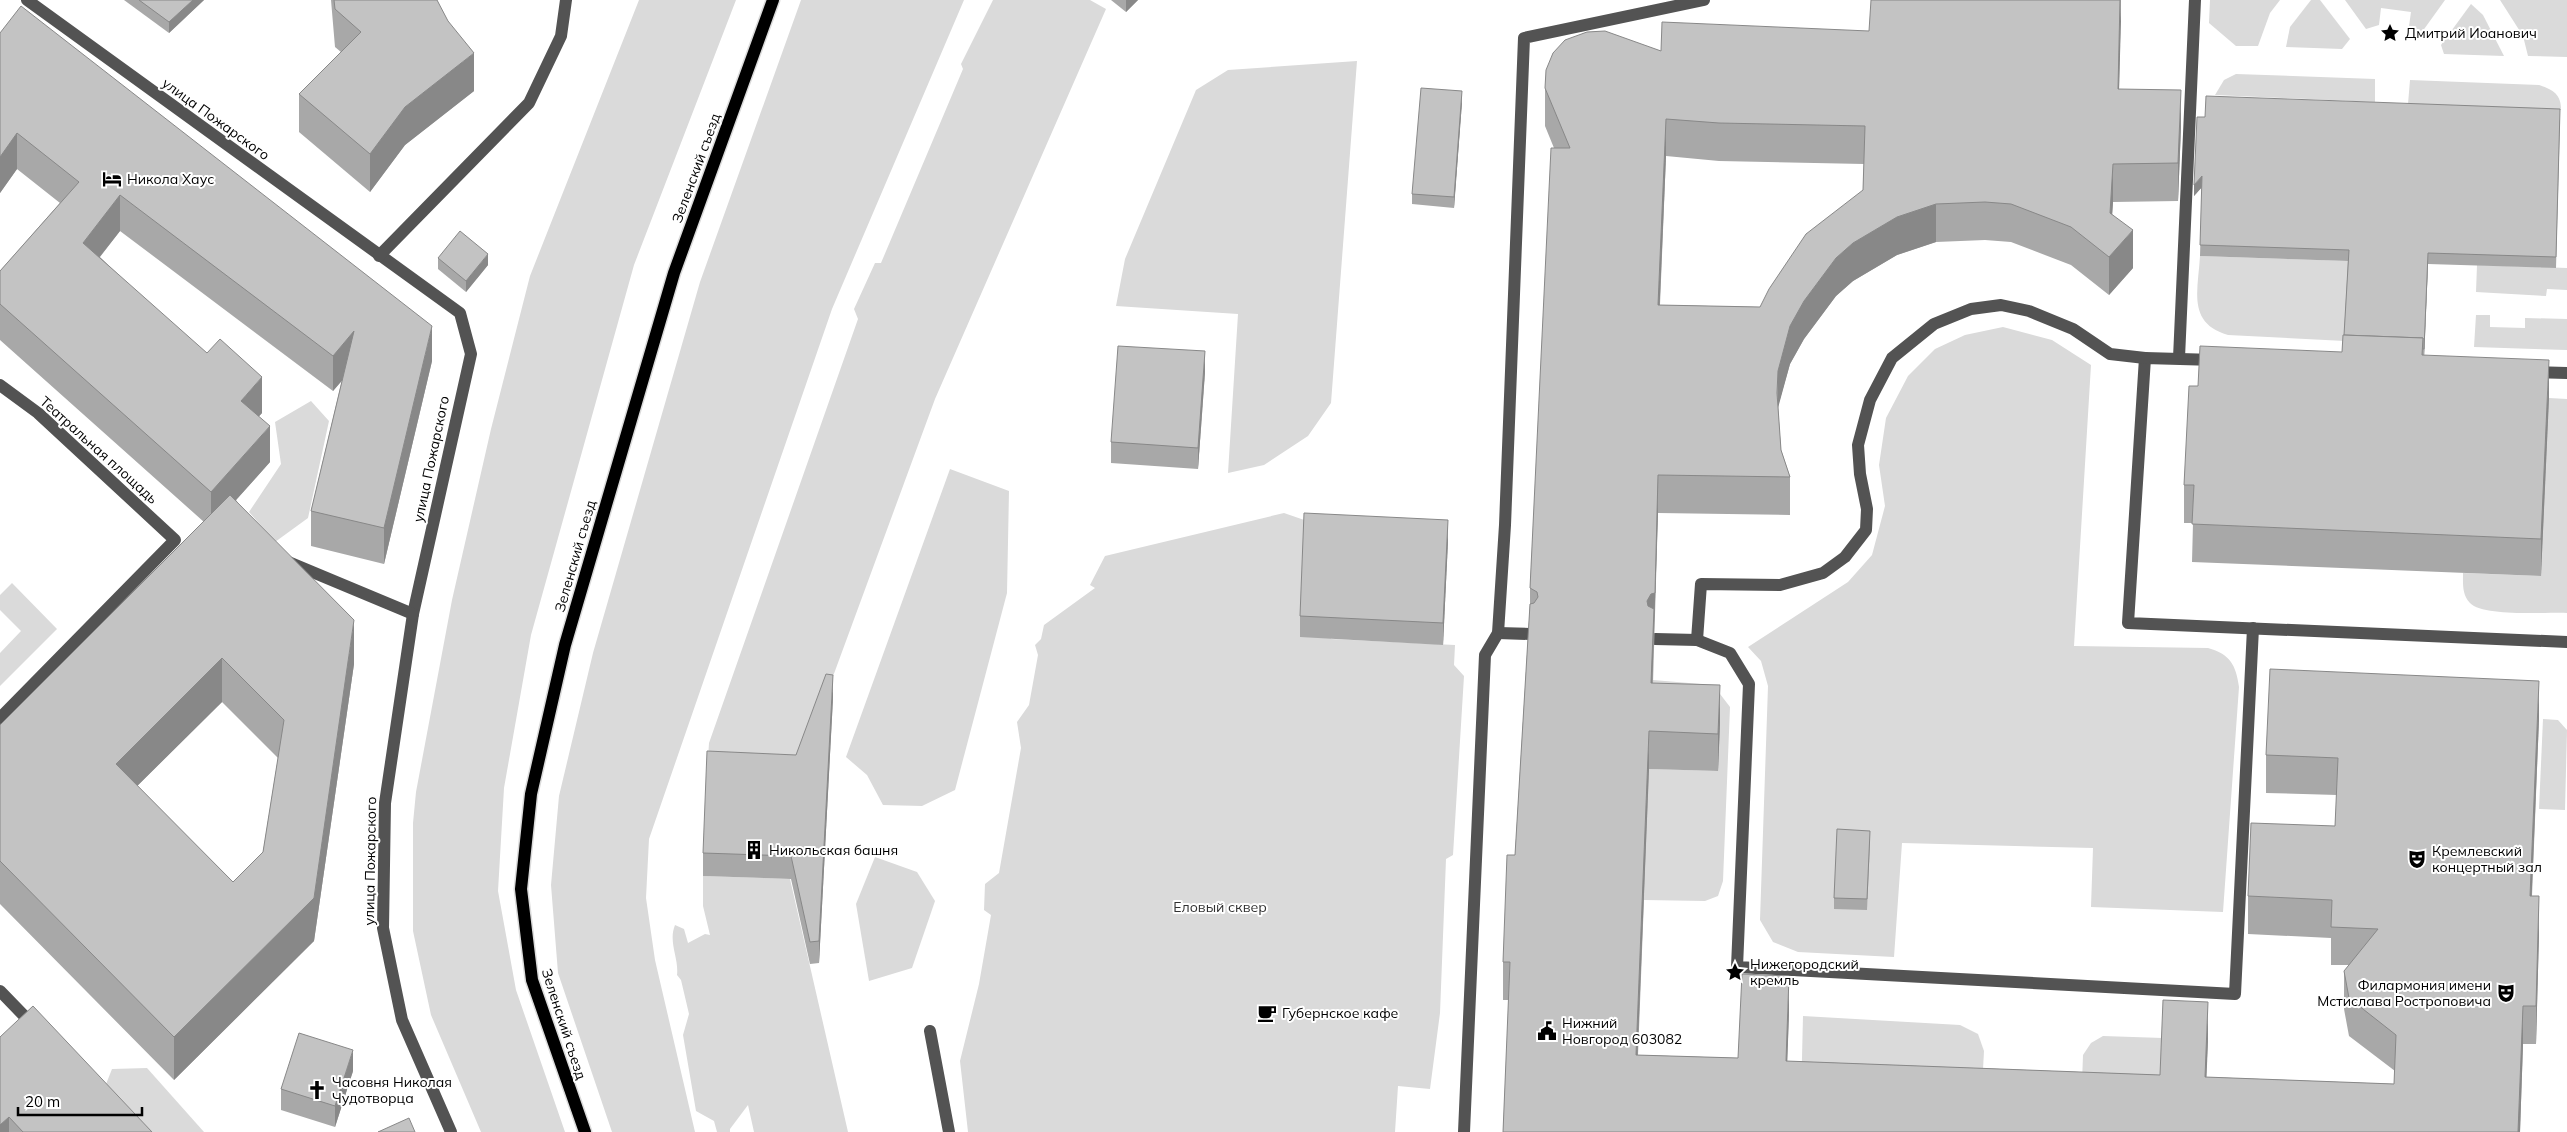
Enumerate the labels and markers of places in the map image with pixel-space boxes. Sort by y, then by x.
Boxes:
place icon: Дмитрий Иоанович [2379,22,2401,44]
place label: Дмитрий Иоанович [2405,24,2537,42]
hotel icon: Никола Хаус [101,168,123,190]
place label: Никола Хаус [127,170,214,188]
building icon: Никольская башня [743,839,765,861]
place label: Никольская башня [769,841,898,859]
place label: Кремлевский концертный зал [2432,842,2542,876]
theatre icon: Кремлевский концертный зал [2406,848,2428,870]
place label: Нижегородский кремль [1750,955,1859,989]
place icon: Нижегородский кремль [1724,961,1746,983]
place label: Филармония имени Мстислава Ростроповича [2317,976,2491,1010]
theatre icon: Филармония имени Мстислава Ростроповича [2495,982,2517,1004]
cafe icon: Губернское кафе [1256,1002,1278,1024]
place label: Губернское кафе [1282,1004,1399,1022]
place label: Нижний Новгород 603082 [1562,1014,1682,1048]
public building icon: Нижний Новгород 603082 [1536,1020,1558,1042]
place label: Часовня Николая Чудотворца [332,1073,452,1107]
church icon: Часовня Николая Чудотворца [306,1079,328,1101]

